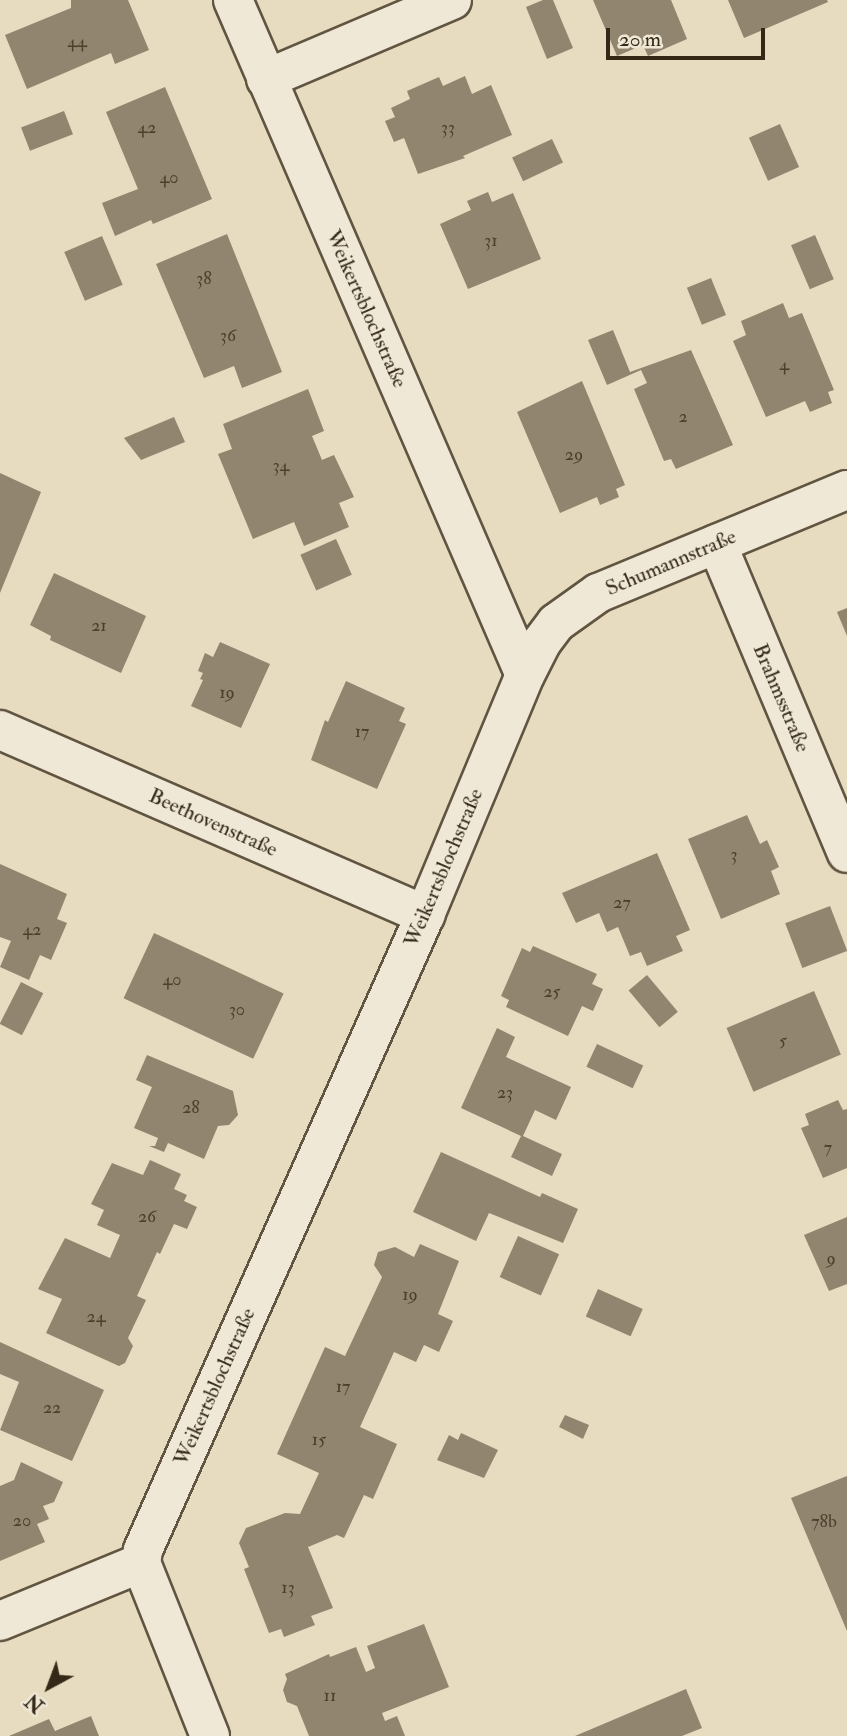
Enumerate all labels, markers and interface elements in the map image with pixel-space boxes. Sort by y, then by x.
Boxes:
scale bar [609,14,768,58]
text: 20 m [619,26,661,53]
house number: 44 [67,31,87,53]
house number: 42 [138,117,156,139]
house number: 33 [441,117,455,139]
house number: 40 [160,167,178,189]
street label: Weikertsblochstraße [320,226,412,392]
house number: 31 [484,230,498,252]
house number: 38 [196,268,212,290]
house number: 36 [220,325,236,347]
house number: 4 [779,354,789,376]
house number: 2 [678,406,688,428]
house number: 29 [565,444,583,466]
house number: 34 [273,455,289,477]
street label: Schumannstraße [602,524,740,602]
house number: 21 [91,615,107,637]
street label: Brahmsstraße [747,640,815,756]
house number: 19 [219,682,235,704]
house number: 17 [355,721,369,743]
street label: Beethovenstraße [145,783,281,863]
street label: Weikertsblochstraße [399,785,489,951]
house number: 3 [731,844,737,866]
house number: 27 [613,892,631,914]
house number: 42 [23,919,41,941]
house number: 40 [163,969,181,991]
house number: 25 [544,981,560,1003]
house number: 30 [229,999,245,1021]
house number: 5 [779,1030,787,1052]
house number: 23 [497,1082,513,1104]
house number: 28 [182,1097,200,1119]
house number: 7 [824,1137,832,1159]
house number: 26 [138,1206,156,1228]
house number: 9 [826,1248,836,1270]
house number: 19 [402,1284,418,1306]
street label: Weikertsblochstraße [169,1304,261,1470]
house number: 24 [87,1306,105,1328]
house number: 17 [336,1376,350,1398]
house number: 22 [43,1397,61,1419]
house number: 15 [312,1429,326,1451]
house number: 20 [13,1510,31,1532]
house number: 78b [811,1511,837,1533]
house number: 13 [281,1577,295,1599]
north arrow [14,1652,84,1722]
house number: 11 [324,1685,336,1707]
text: N [21,1688,50,1717]

